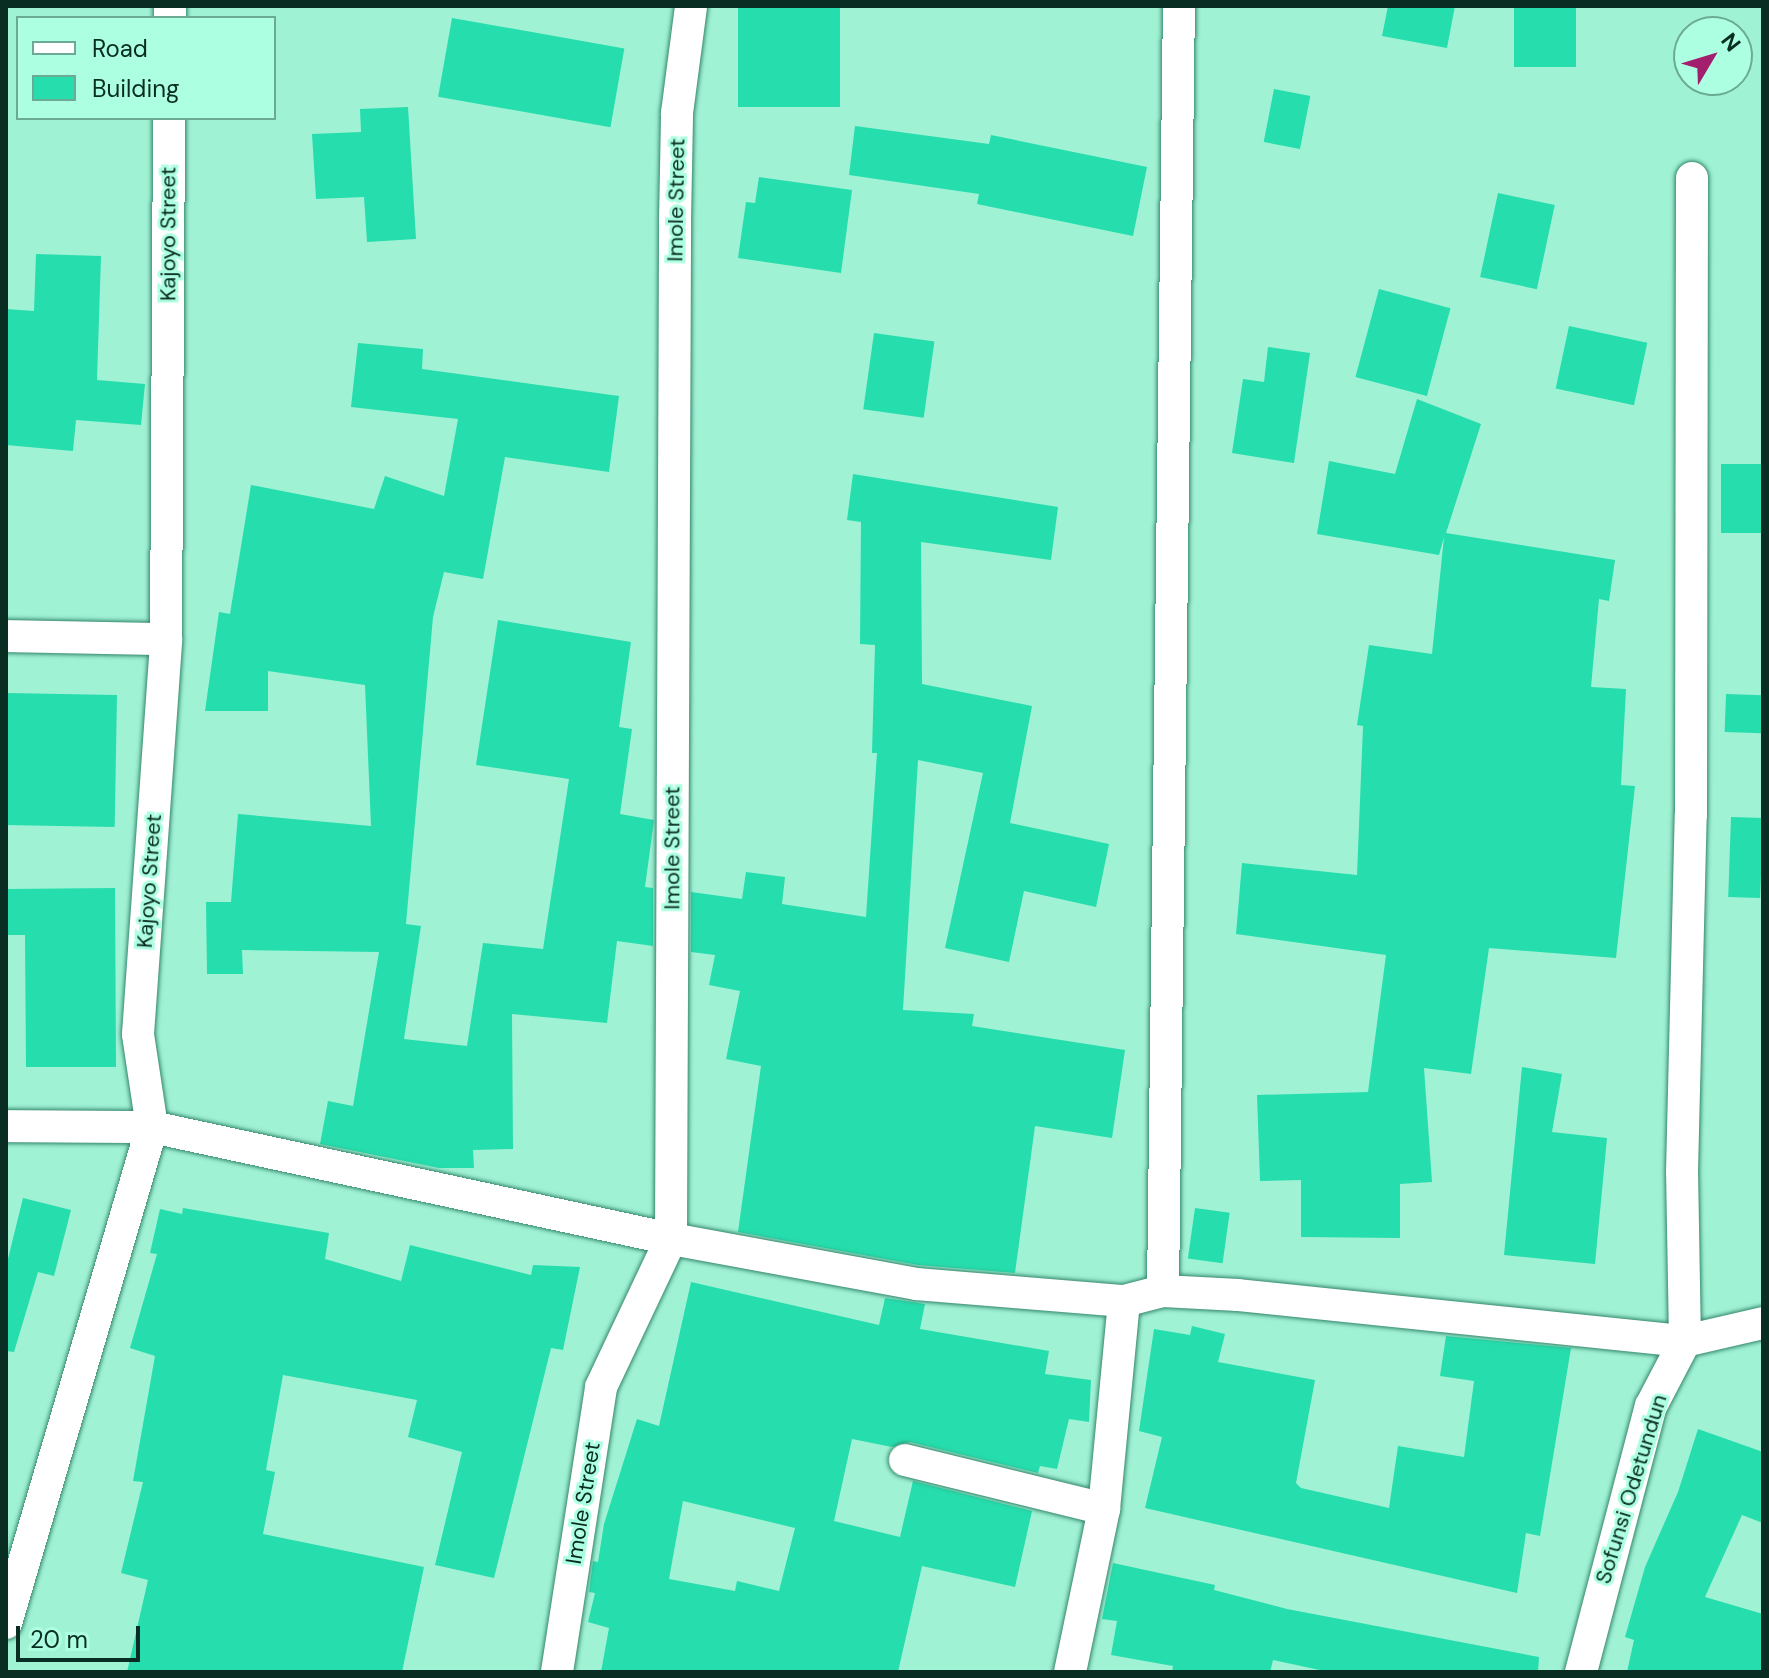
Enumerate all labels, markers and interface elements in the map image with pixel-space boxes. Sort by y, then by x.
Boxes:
legend [16,16,276,120]
north arrow [1673,16,1753,96]
text: N [1714,27,1747,57]
text: Road [92,33,148,64]
text: Building [92,73,179,104]
street label: Imole Street [662,138,690,262]
street label: Kajoyo Street [155,167,181,301]
street label: Imole Street [659,786,685,910]
street label: Kajoyo Street [131,813,167,949]
street label: Sofunsi Odetundun [1590,1391,1672,1587]
street label: Imole Street [560,1440,606,1566]
scale bar [20,1610,144,1660]
text: 20 m [30,1624,88,1655]

